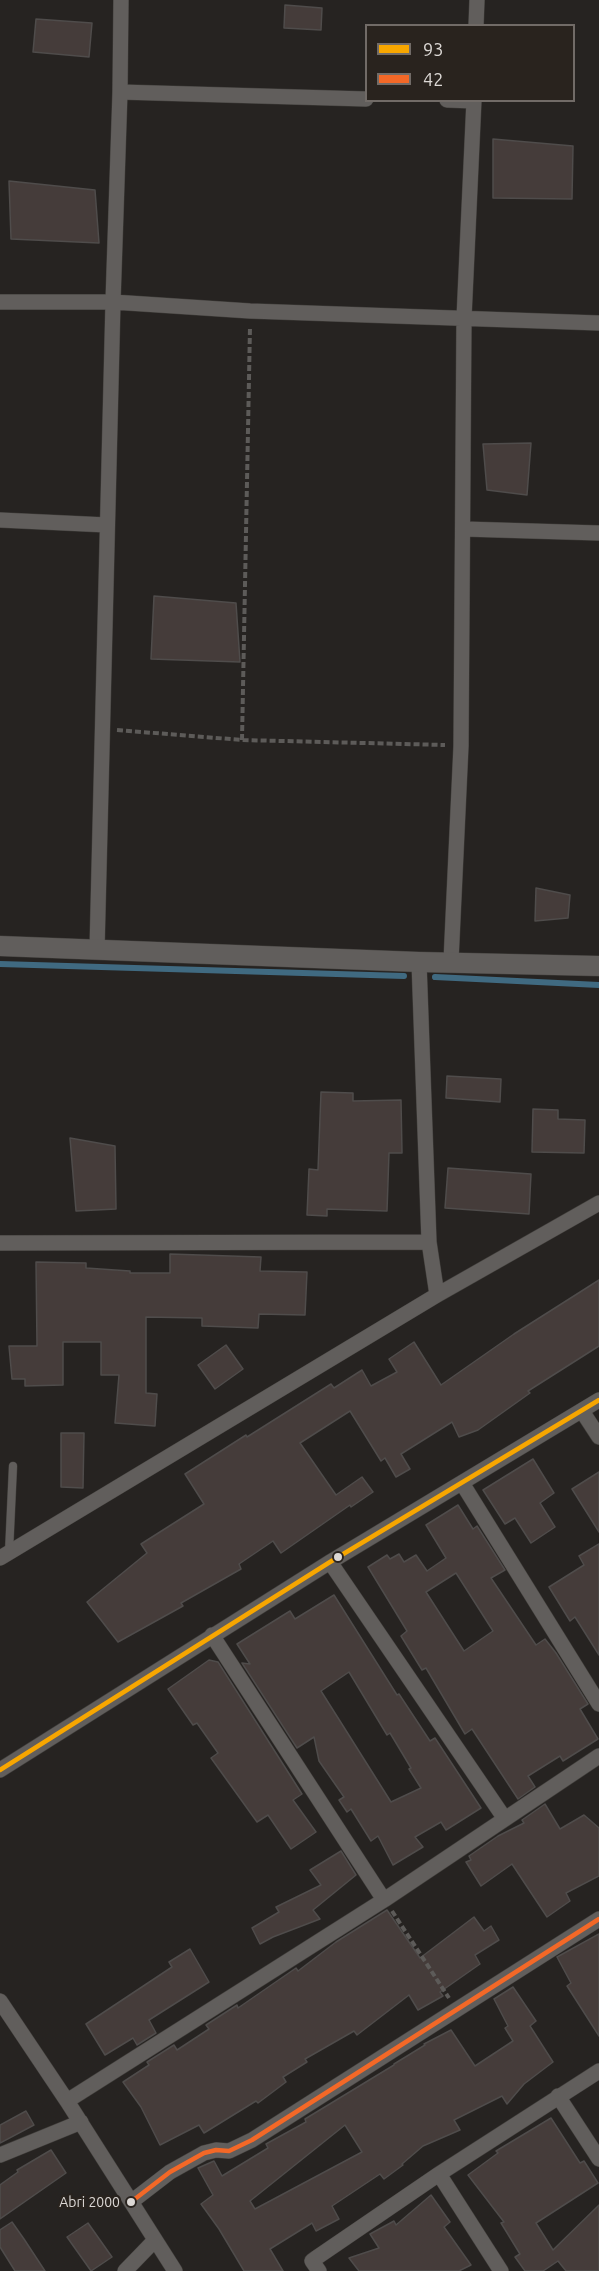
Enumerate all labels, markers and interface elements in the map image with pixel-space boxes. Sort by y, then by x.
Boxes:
legend [365,24,575,102]
text: 93 [423,39,443,59]
text: 42 [423,69,443,89]
unlabelled marker [332,1551,344,1563]
place label: Abri 2000 [59,2194,120,2210]
marker: Abri 2000 [125,2196,137,2208]

